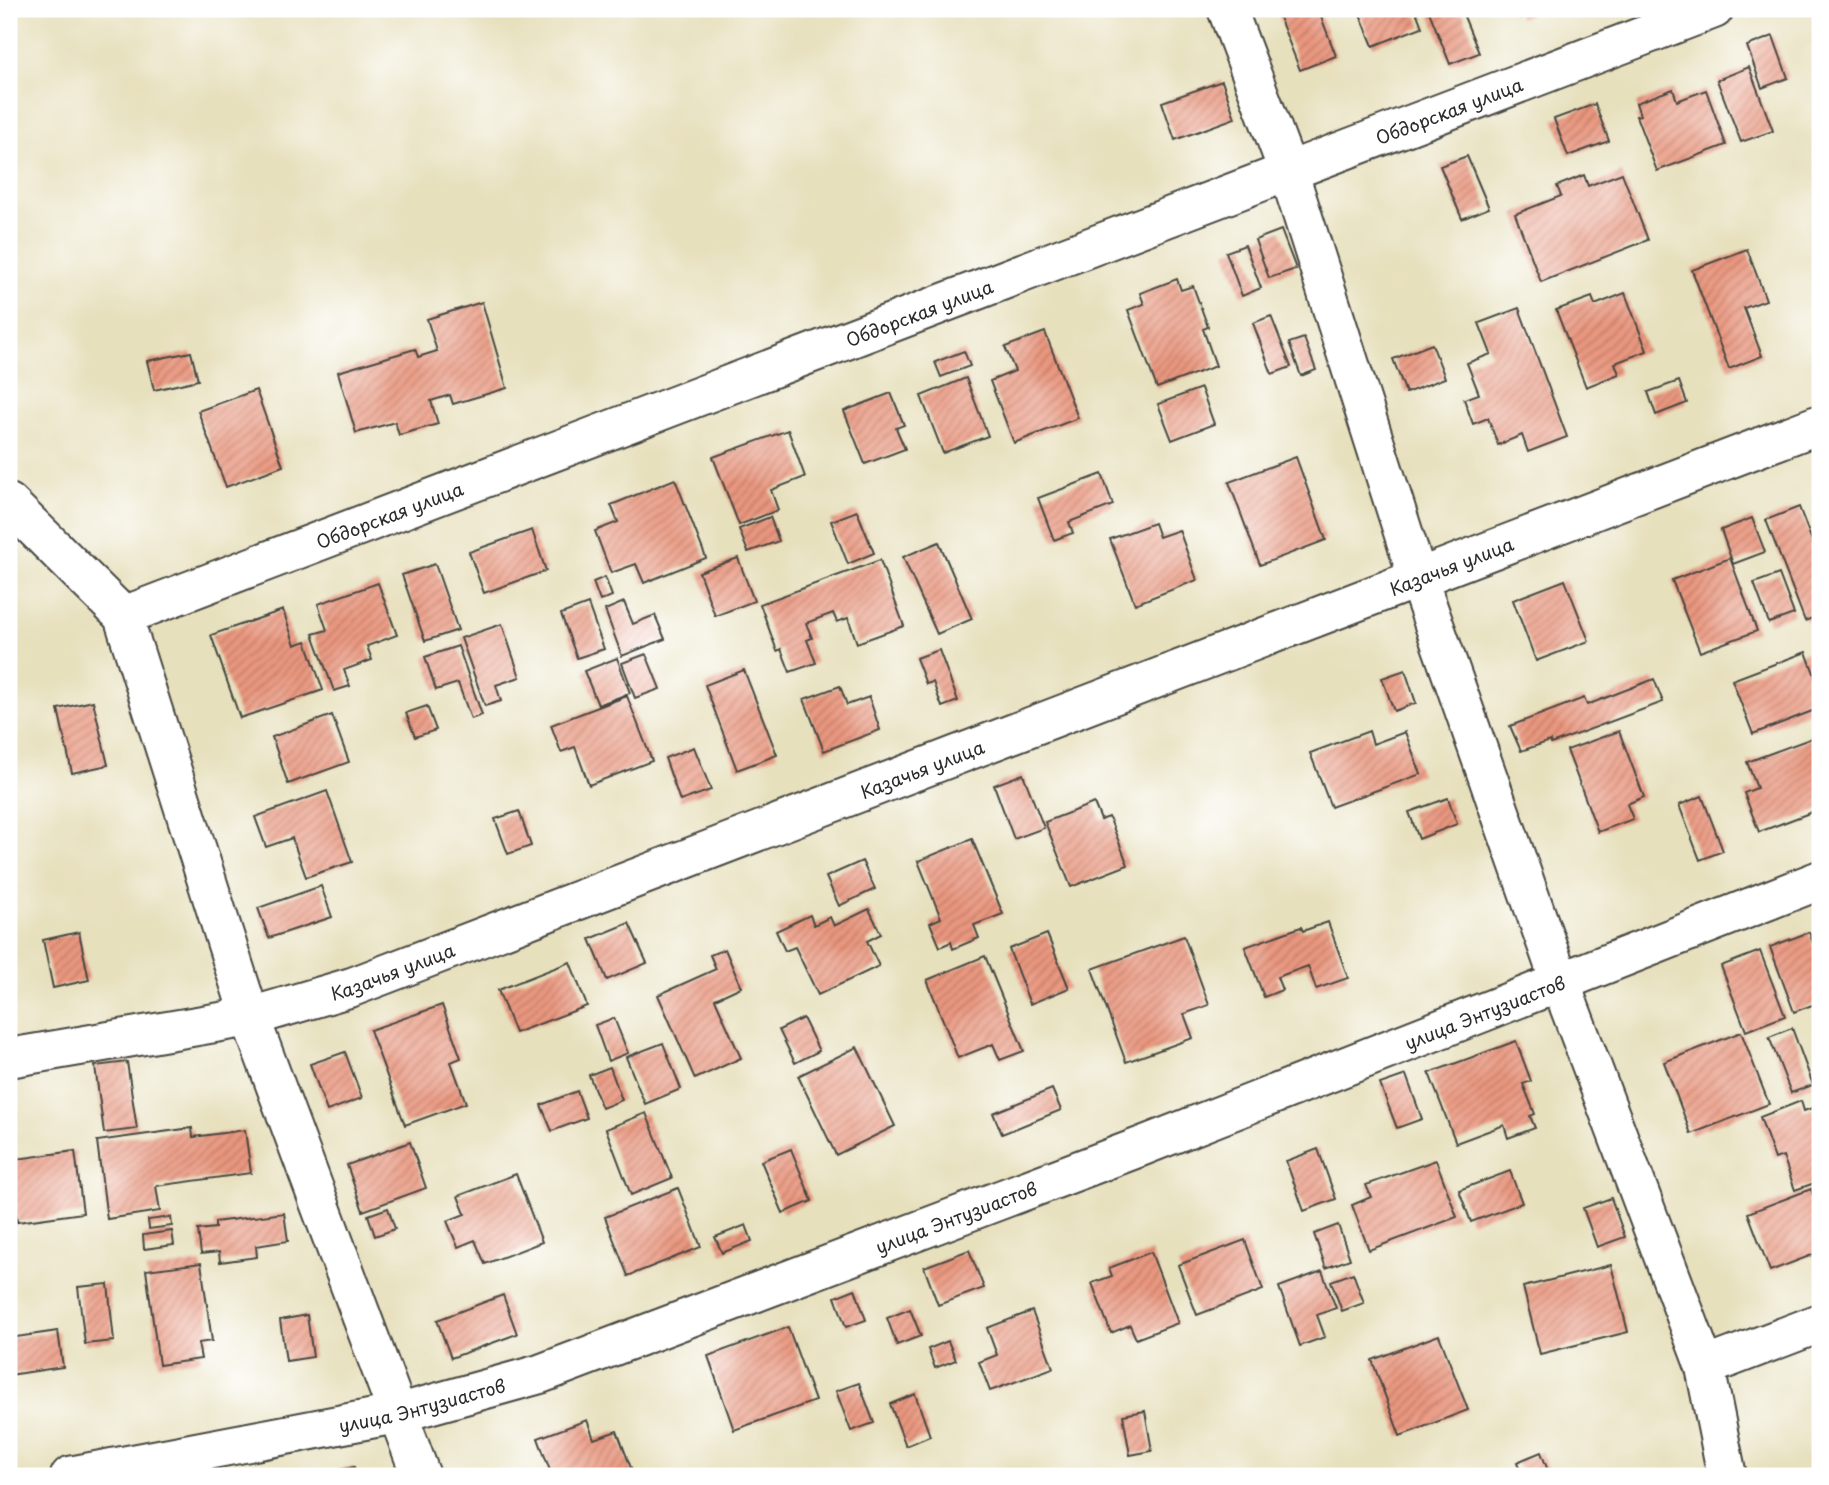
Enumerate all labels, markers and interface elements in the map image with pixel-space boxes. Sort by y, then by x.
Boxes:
street label: Обдорская улица [1371,70,1527,151]
street label: Обдорская улица [842,272,997,353]
street label: Обдорская улица [312,474,467,555]
street label: Казачья улица [1385,529,1518,602]
street label: Казачья улица [856,732,988,805]
street label: Казачья улица [327,935,459,1006]
street label: улица Энтузиастов [1400,968,1569,1055]
street label: улица Энтузиастов [871,1174,1041,1259]
street label: улица Энтузиастов [336,1371,508,1438]

